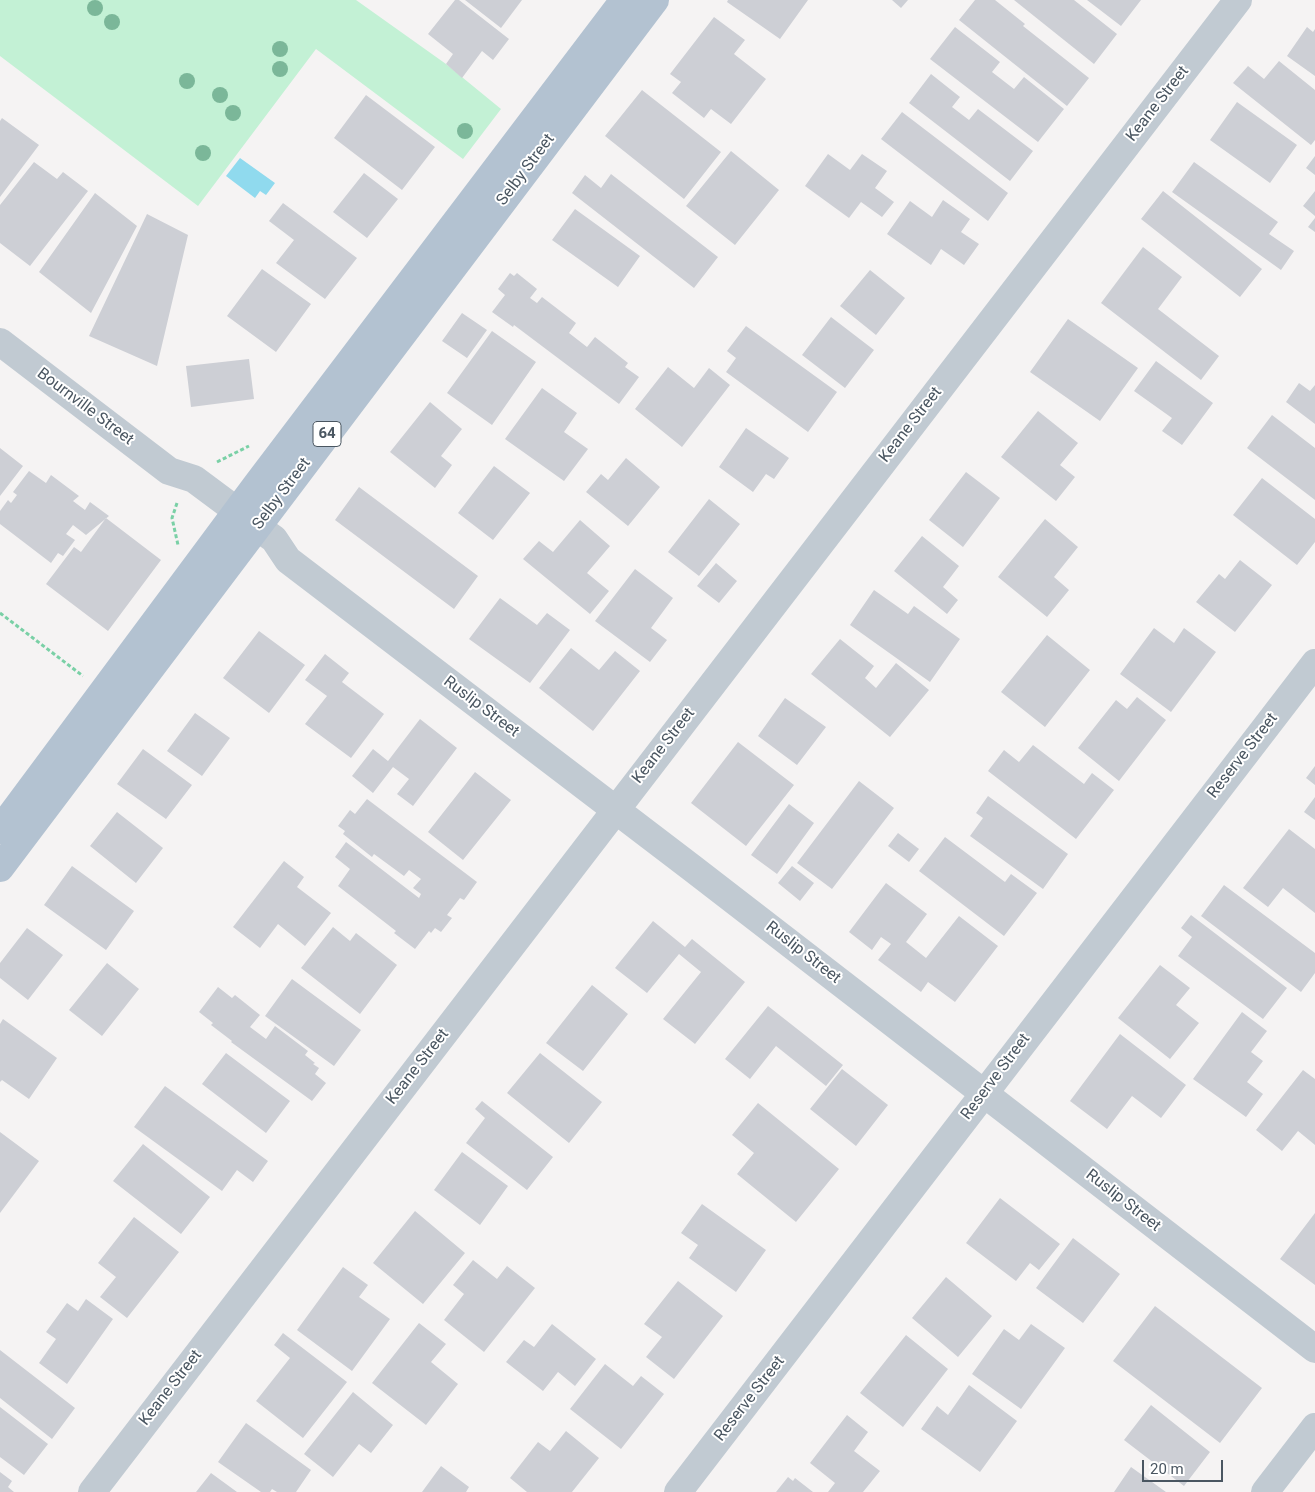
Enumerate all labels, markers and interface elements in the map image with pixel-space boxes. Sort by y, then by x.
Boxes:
street label: Keane Street [1123,62,1193,146]
street label: Selby Street [493,130,559,210]
street label: Bournville Street [33,364,137,450]
street label: Keane Street [876,383,946,467]
road number: 64 [313,422,341,446]
street label: Selby Street [249,454,315,534]
street label: Ruslip Street [439,672,523,742]
street label: Keane Street [629,704,699,788]
street label: Reserve Street [1204,710,1282,802]
street label: Ruslip Street [762,918,844,988]
street label: Keane Street [383,1025,453,1109]
street label: Reserve Street [957,1030,1035,1124]
street label: Ruslip Street [1082,1166,1164,1236]
street label: Keane Street [136,1346,206,1430]
street label: Reserve Street [711,1353,789,1445]
scale bar [1145,1450,1226,1482]
text: 20 m [1150,1460,1184,1478]

